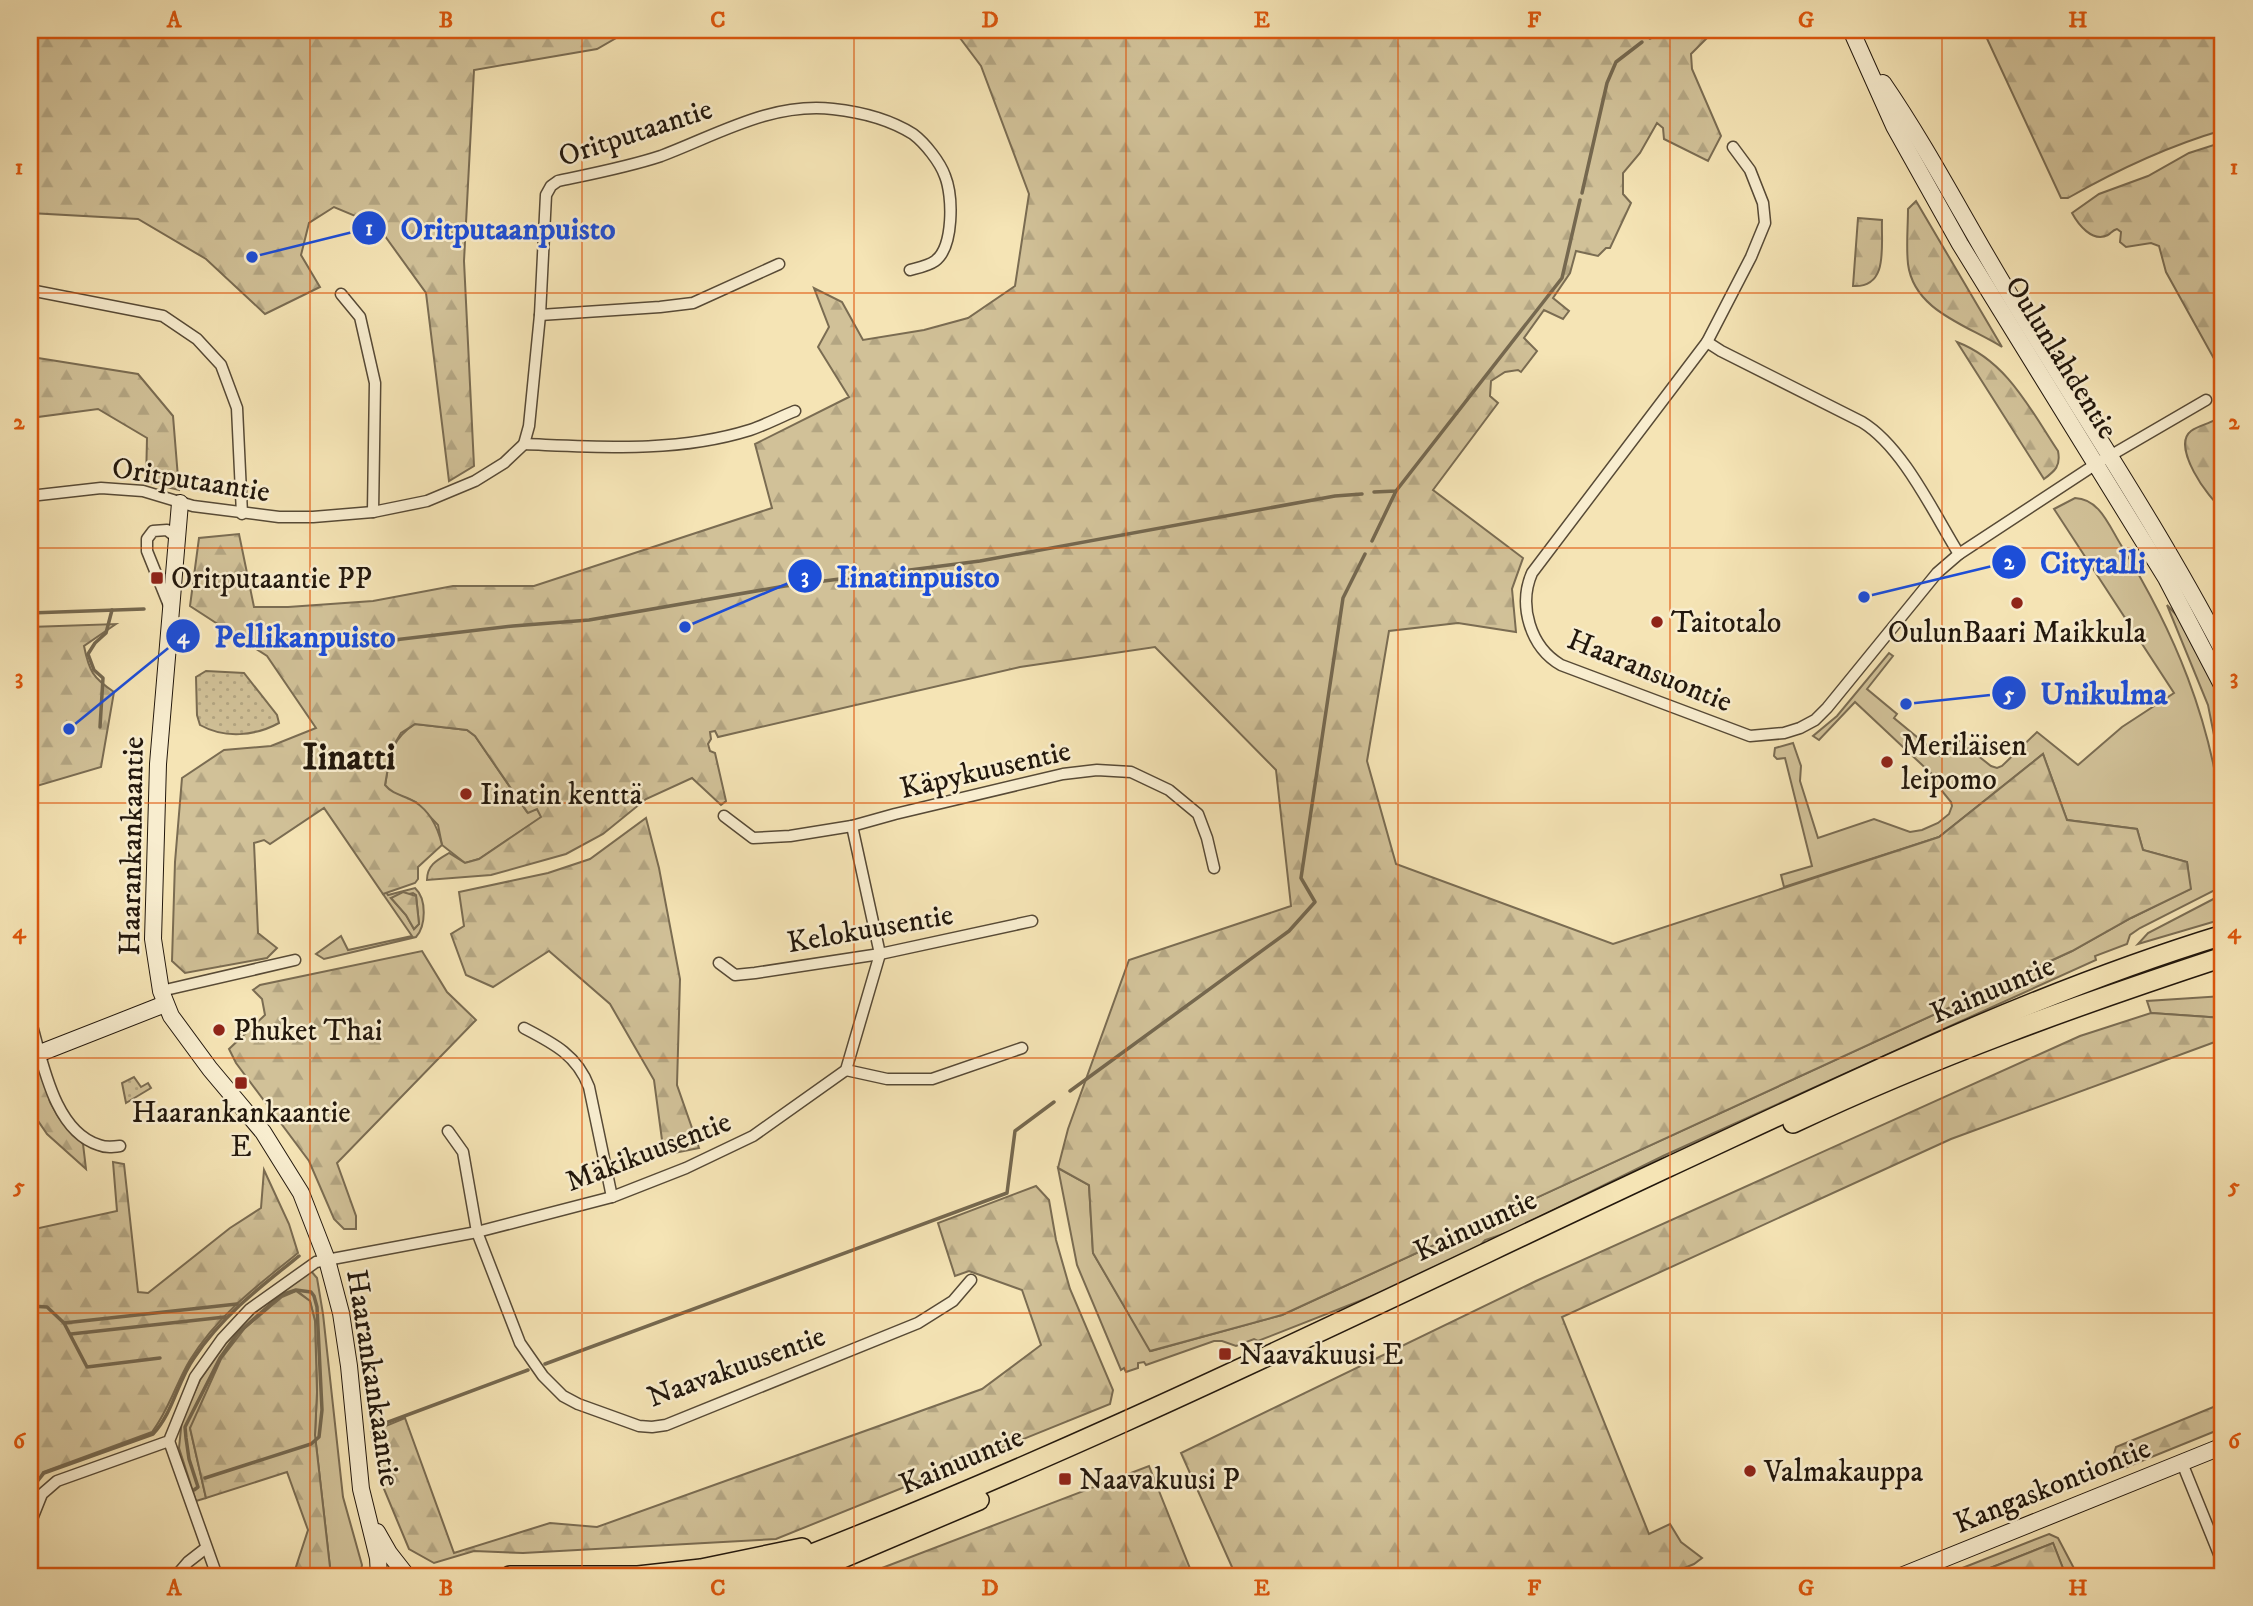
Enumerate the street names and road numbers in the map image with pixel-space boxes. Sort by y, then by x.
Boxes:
street label: Oritputaantie [554,91,717,176]
street label: Oulunlahdentie [1996,270,2125,446]
street label: Oritputaantie [109,450,272,511]
street label: Haaransuontie [1562,622,1737,721]
street label: Käpykuusentie [896,733,1074,808]
street label: Haarankankaantie [112,736,153,956]
street label: Kelokuusentie [784,897,956,962]
street label: Kainuuntie [1925,948,2060,1033]
street label: Mäkikuusentie [561,1104,736,1201]
street label: Kainuuntie [1408,1182,1543,1271]
street label: Haarankankaantie [337,1267,408,1489]
street label: Naavakuusentie [642,1318,831,1417]
street label: Kainuuntie [894,1419,1029,1504]
street label: Kangaskontiontie [1949,1430,2156,1543]

